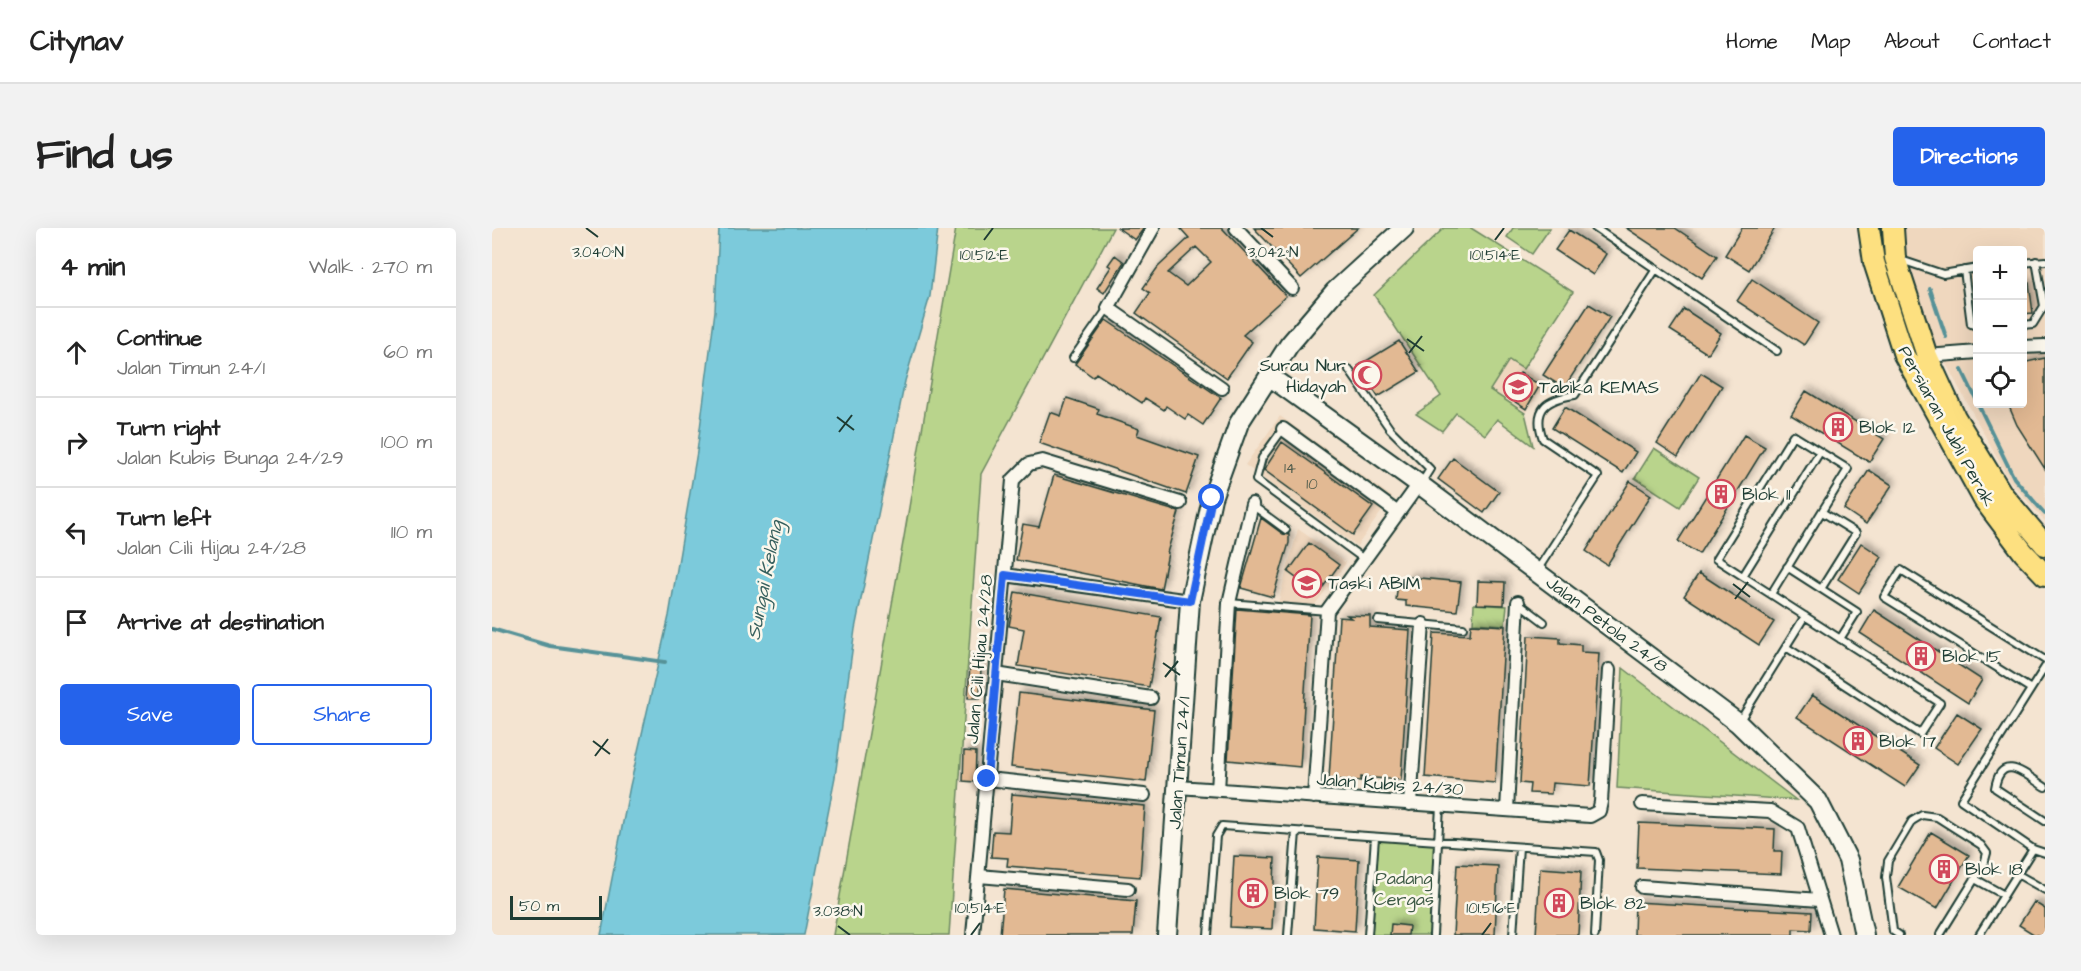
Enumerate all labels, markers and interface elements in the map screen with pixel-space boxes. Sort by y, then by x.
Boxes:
text: Citynav [30,22,124,61]
text: Home [1726,27,1778,56]
text: Map [1811,27,1851,56]
text: About [1884,27,1940,56]
text: Contact [1973,27,2051,56]
text: Find us [36,127,173,185]
button: Directions [1893,127,2045,186]
text: 3.040°N [572,242,624,263]
text: 3.042°N [1248,242,1298,263]
text: 101.512°E [960,245,1008,266]
text: 101.514°E [1470,245,1520,266]
map controls [1973,246,2027,408]
button: + [1973,246,2027,300]
text: 4 min [60,249,125,285]
text: Walk · 270 m [309,253,432,281]
button: − [1973,300,2027,354]
text: Continue [117,323,202,354]
icon: ahead [60,336,93,369]
text: 60 m [383,338,432,366]
street label: Persiaran Jubli Perak [1892,341,2001,511]
place label: Surau Nur Hidayah [1259,353,1346,400]
text: Jalan Timun 24/1 [117,354,265,382]
button: locate [1973,354,2027,408]
mosque icon: Surau Nur Hidayah [1351,359,1383,391]
school or university icon: Tabika KEMAS [1502,371,1534,403]
place label: Tabika KEMAS [1539,375,1659,400]
building icon: Blok 12 [1822,411,1854,443]
text: Turn right [117,413,220,444]
place label: Blok 12 [1859,415,1916,440]
icon: right [60,426,93,459]
text: 100 m [381,428,432,456]
text: Jalan Kubis Bunga 24/29 [117,444,344,472]
house number: 14 [1284,458,1296,479]
house number: 10 [1306,474,1318,495]
building icon: Blok 11 [1705,478,1737,510]
place label: Blok 11 [1742,482,1791,507]
route start [1198,484,1224,510]
text: Turn left [117,503,211,534]
icon: left [60,516,93,549]
water label: Sungai Kelang [740,516,792,642]
text: 110 m [391,518,432,546]
text: Jalan Cili Hijau 24/28 [117,534,306,562]
school or university icon: Taski ABIM [1291,567,1323,599]
street label: Jalan Petola 24/8 [1540,570,1673,679]
place label: Taski ABIM [1328,571,1420,596]
street label: Jalan Cili Hijau 24/28 [960,573,999,745]
icon: arrive [60,606,93,639]
text: Arrive at destination [117,607,324,638]
building icon: Blok 15 [1905,640,1937,672]
place label: Blok 15 [1942,644,2001,669]
button: Save [60,684,240,745]
button: Share [252,684,432,745]
street label: Jalan Timun 24/1 [1162,696,1197,830]
building icon: Blok 17 [1842,725,1874,757]
place label: Blok 17 [1879,729,1936,754]
route end [973,765,999,791]
street label: Jalan Kubis 24/30 [1316,767,1464,802]
building icon: Blok 18 [1928,853,1960,885]
place label: Blok 18 [1965,857,2023,882]
park label: Padang Cergas [1374,866,1434,913]
building icon: Blok 79 [1237,877,1269,909]
place label: Blok 79 [1274,881,1339,906]
building icon: Blok 82 [1543,887,1575,919]
place label: Blok 82 [1580,891,1647,916]
scale bar [510,893,602,920]
text: 50 m [519,895,559,917]
text: 101.514°E [955,898,1005,919]
text: 101.516°E [1466,898,1516,919]
text: 3.038°N [813,901,863,922]

